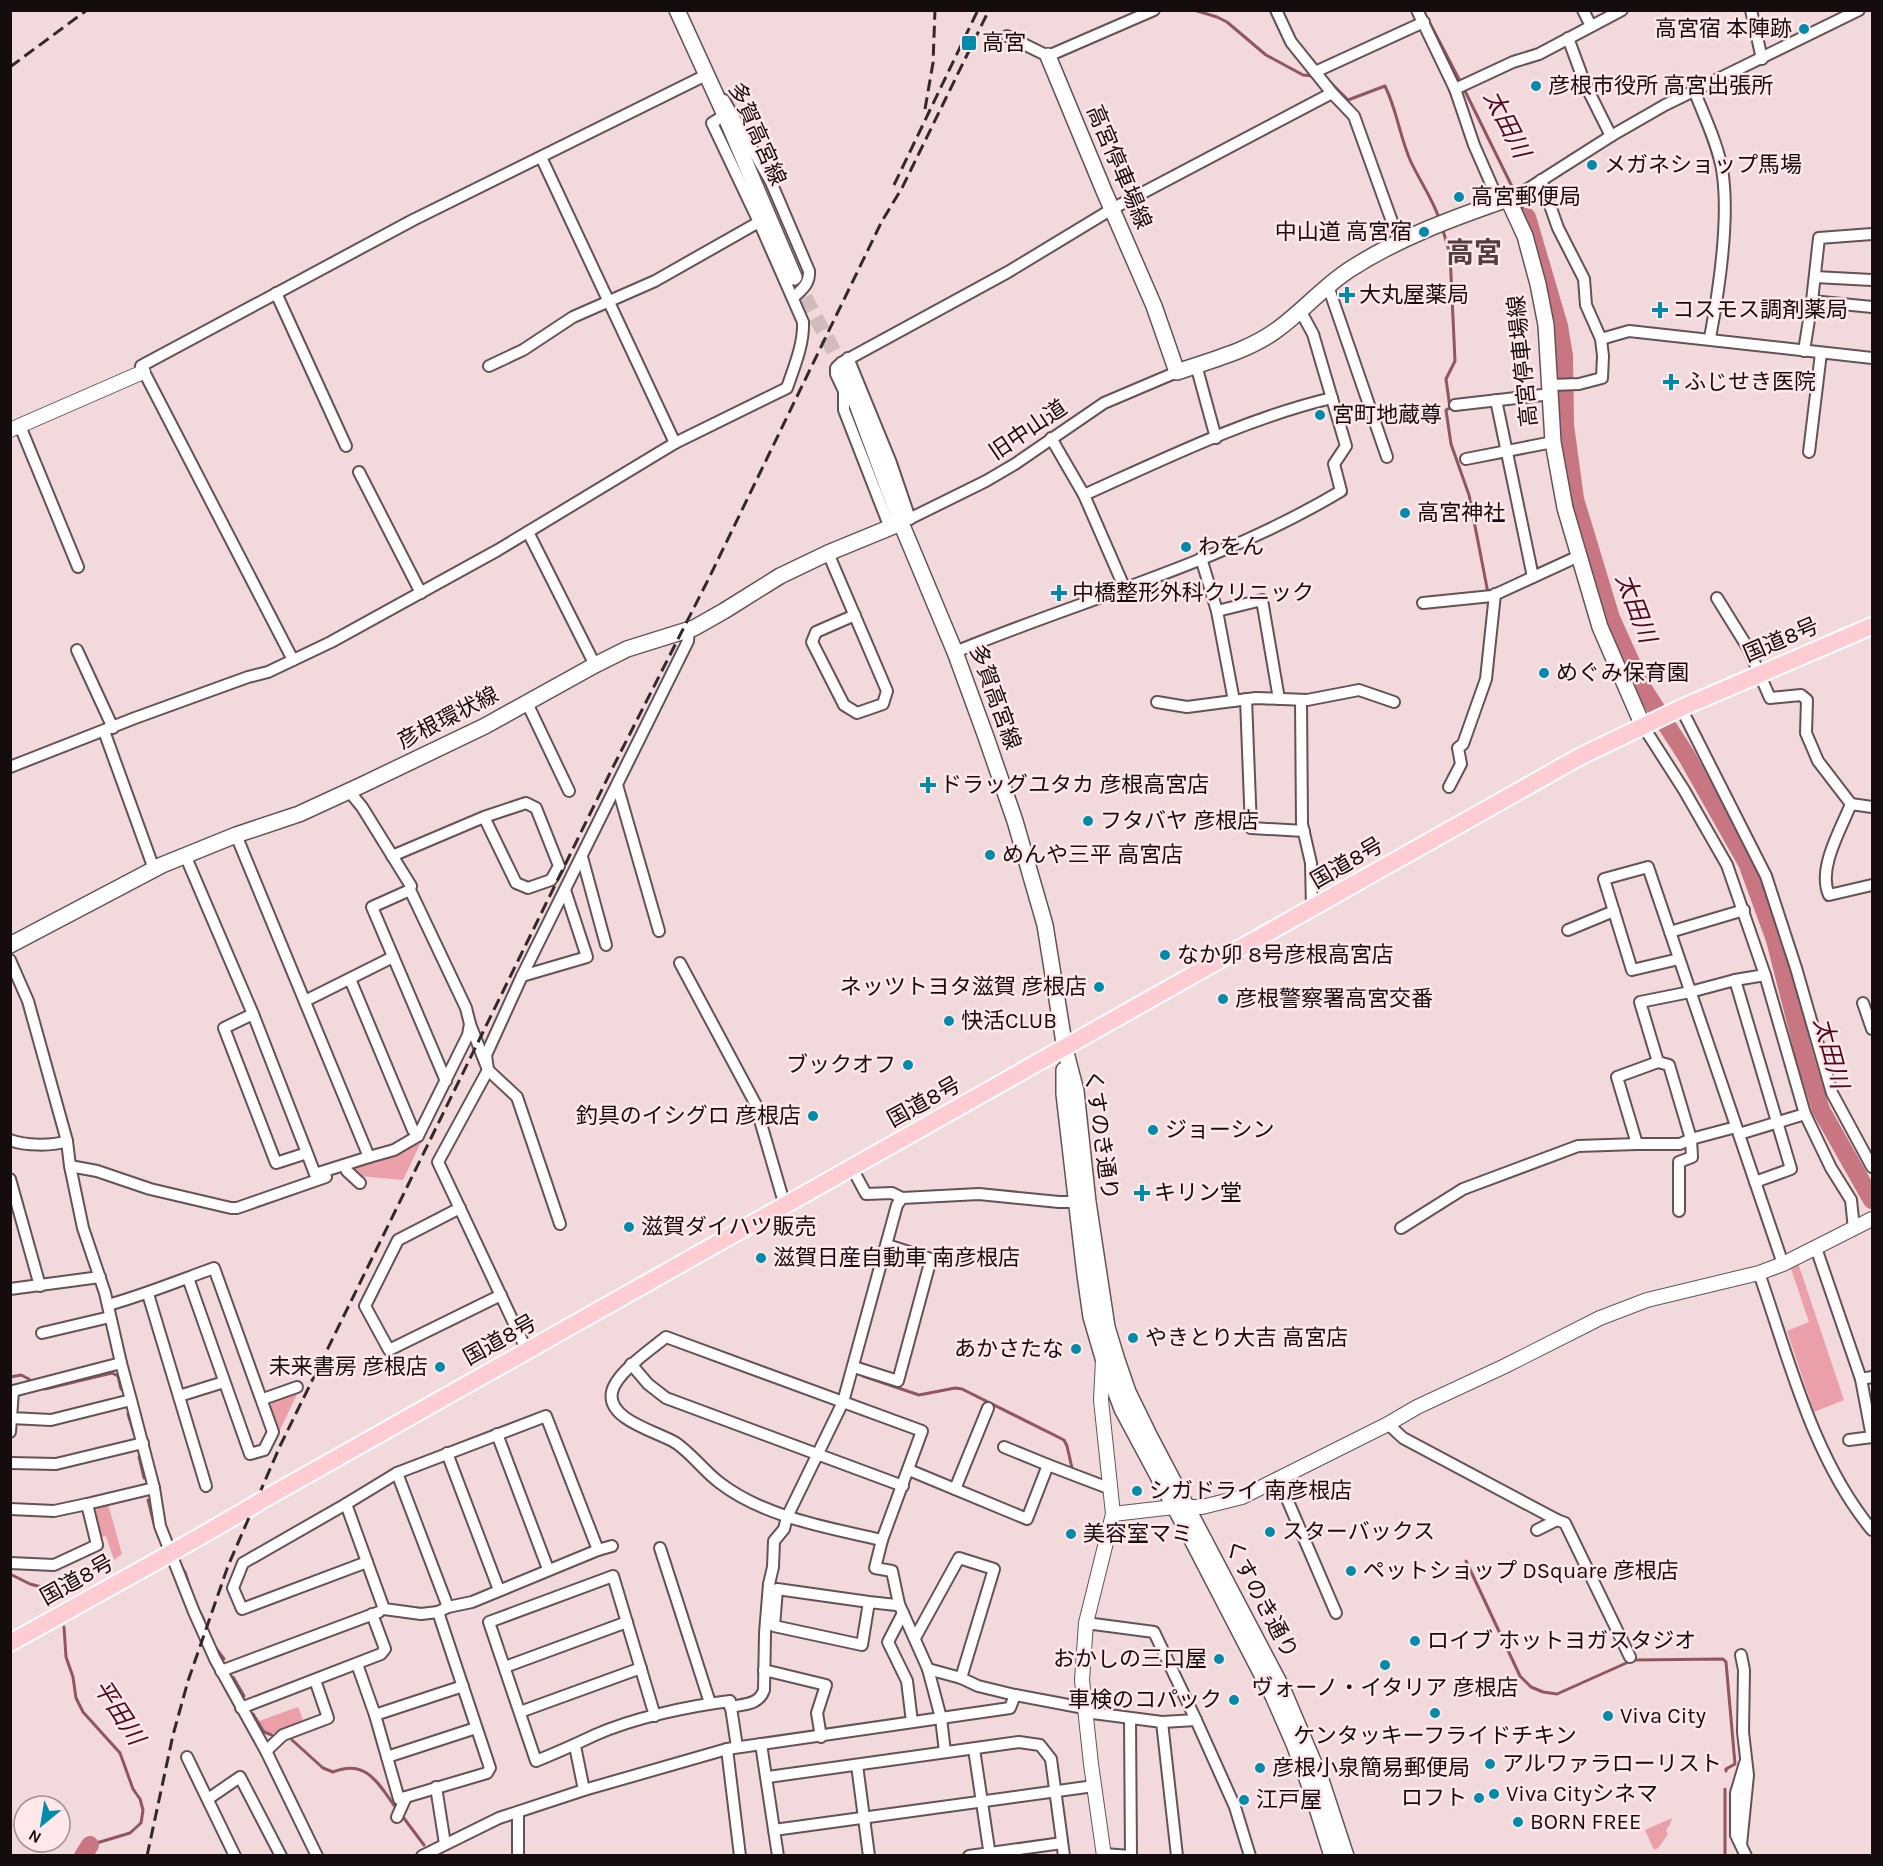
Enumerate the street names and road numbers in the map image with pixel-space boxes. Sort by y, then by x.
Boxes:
street label: 多賀高宮線 [723,78,791,190]
street label: 高宮停車場線 [1081,101,1157,233]
street label: 高宮停車場線 [1503,294,1543,428]
street label: 旧中山道 [984,395,1072,465]
street label: 国道8号 [1739,612,1823,668]
street label: 多賀高宮線 [964,641,1026,753]
street label: 彦根環状線 [393,681,503,755]
street label: 国道8号 [1306,832,1388,894]
street label: くすのき通り [1079,1068,1123,1202]
street label: 国道8号 [883,1071,965,1133]
street label: 国道8号 [459,1309,541,1371]
street label: くすのき通り [1219,1535,1303,1663]
street label: 国道8号 [36,1549,118,1611]

